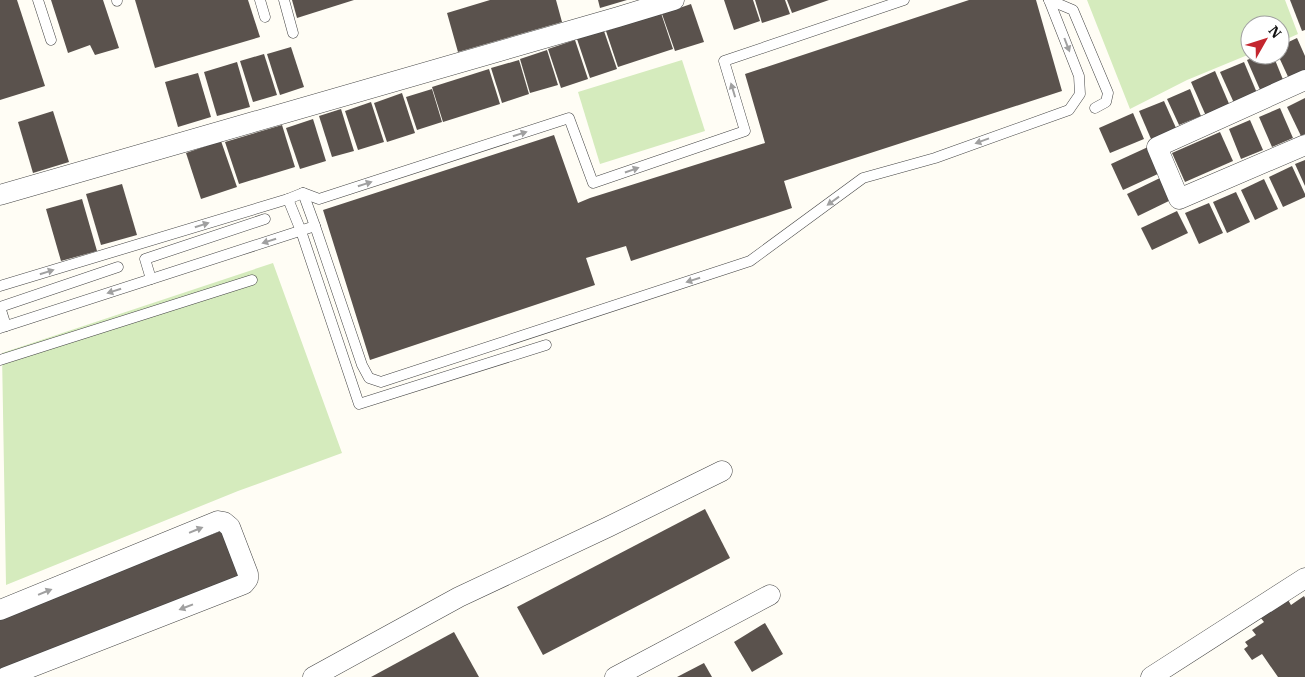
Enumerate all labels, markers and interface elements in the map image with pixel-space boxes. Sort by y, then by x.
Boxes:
north arrow [1240,15,1290,65]
text: N [1265,22,1286,42]
one-way arrow [1063,38,1071,53]
one-way arrow [728,83,736,98]
one-way arrow [512,129,527,137]
one-way arrow [975,138,990,145]
one-way arrow [625,166,640,174]
one-way arrow [358,180,373,188]
one-way arrow [827,195,840,206]
one-way arrow [195,220,210,228]
one-way arrow [261,237,276,245]
one-way arrow [39,267,54,275]
one-way arrow [685,276,700,284]
one-way arrow [107,288,122,295]
one-way arrow [189,526,203,534]
one-way arrow [38,587,52,595]
one-way arrow [178,603,193,611]

